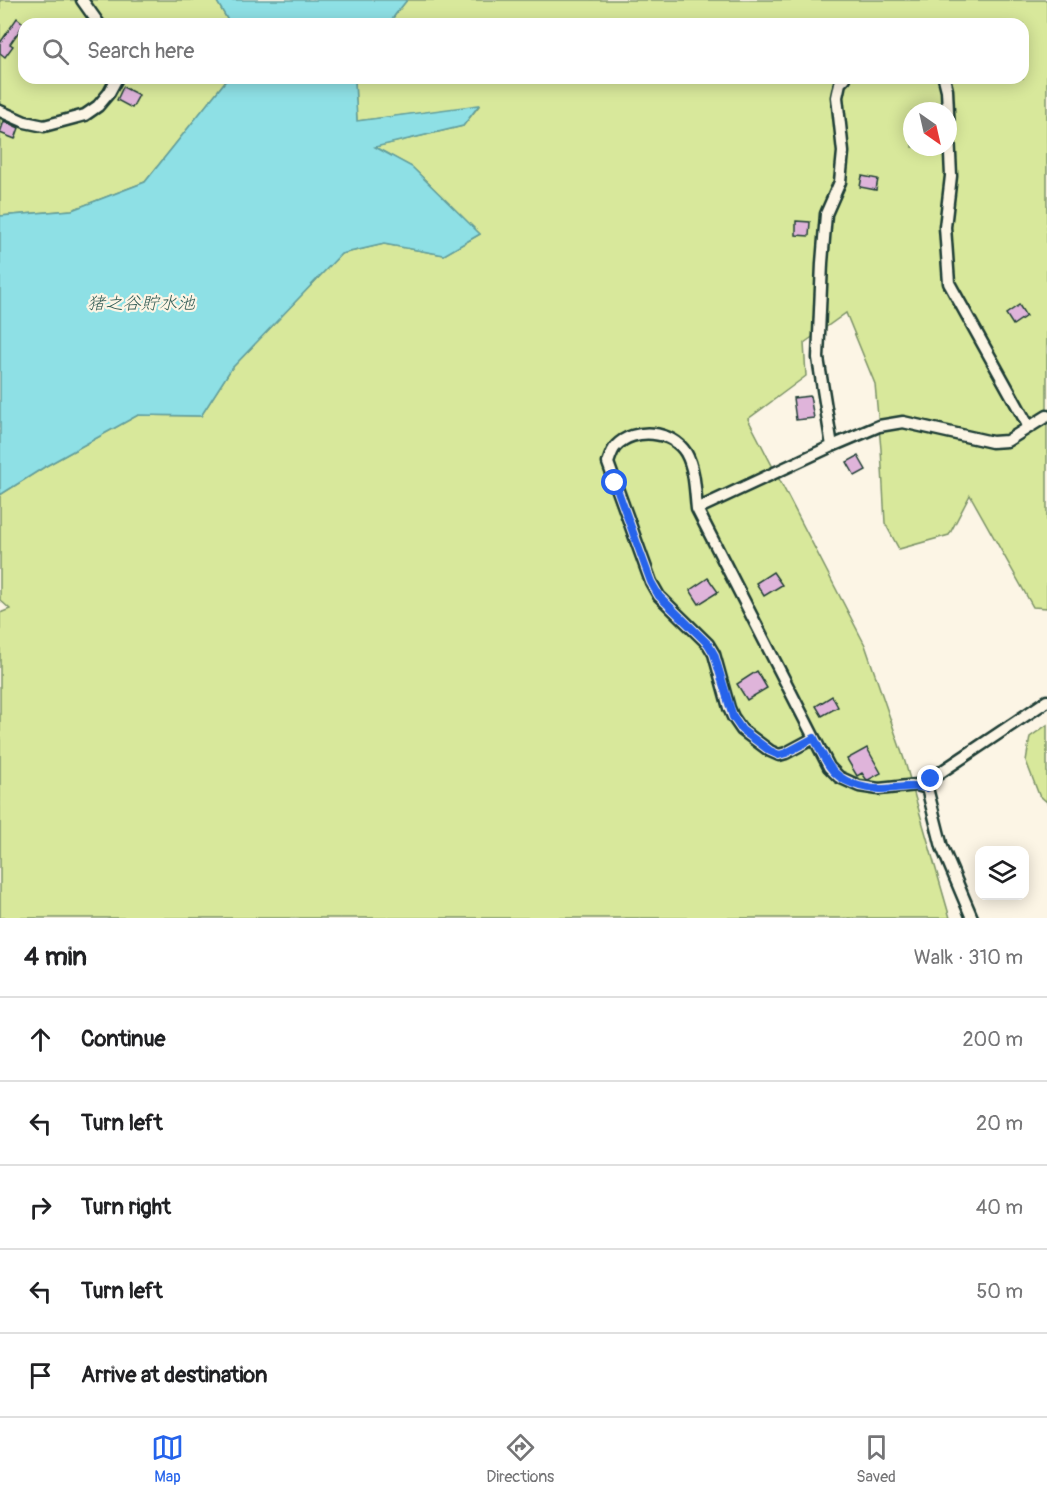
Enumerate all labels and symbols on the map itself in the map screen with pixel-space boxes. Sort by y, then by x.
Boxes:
north arrow [903,102,957,156]
water label: 猪之谷貯水池 [87,292,196,315]
route start [601,469,627,495]
route end [917,765,943,791]

